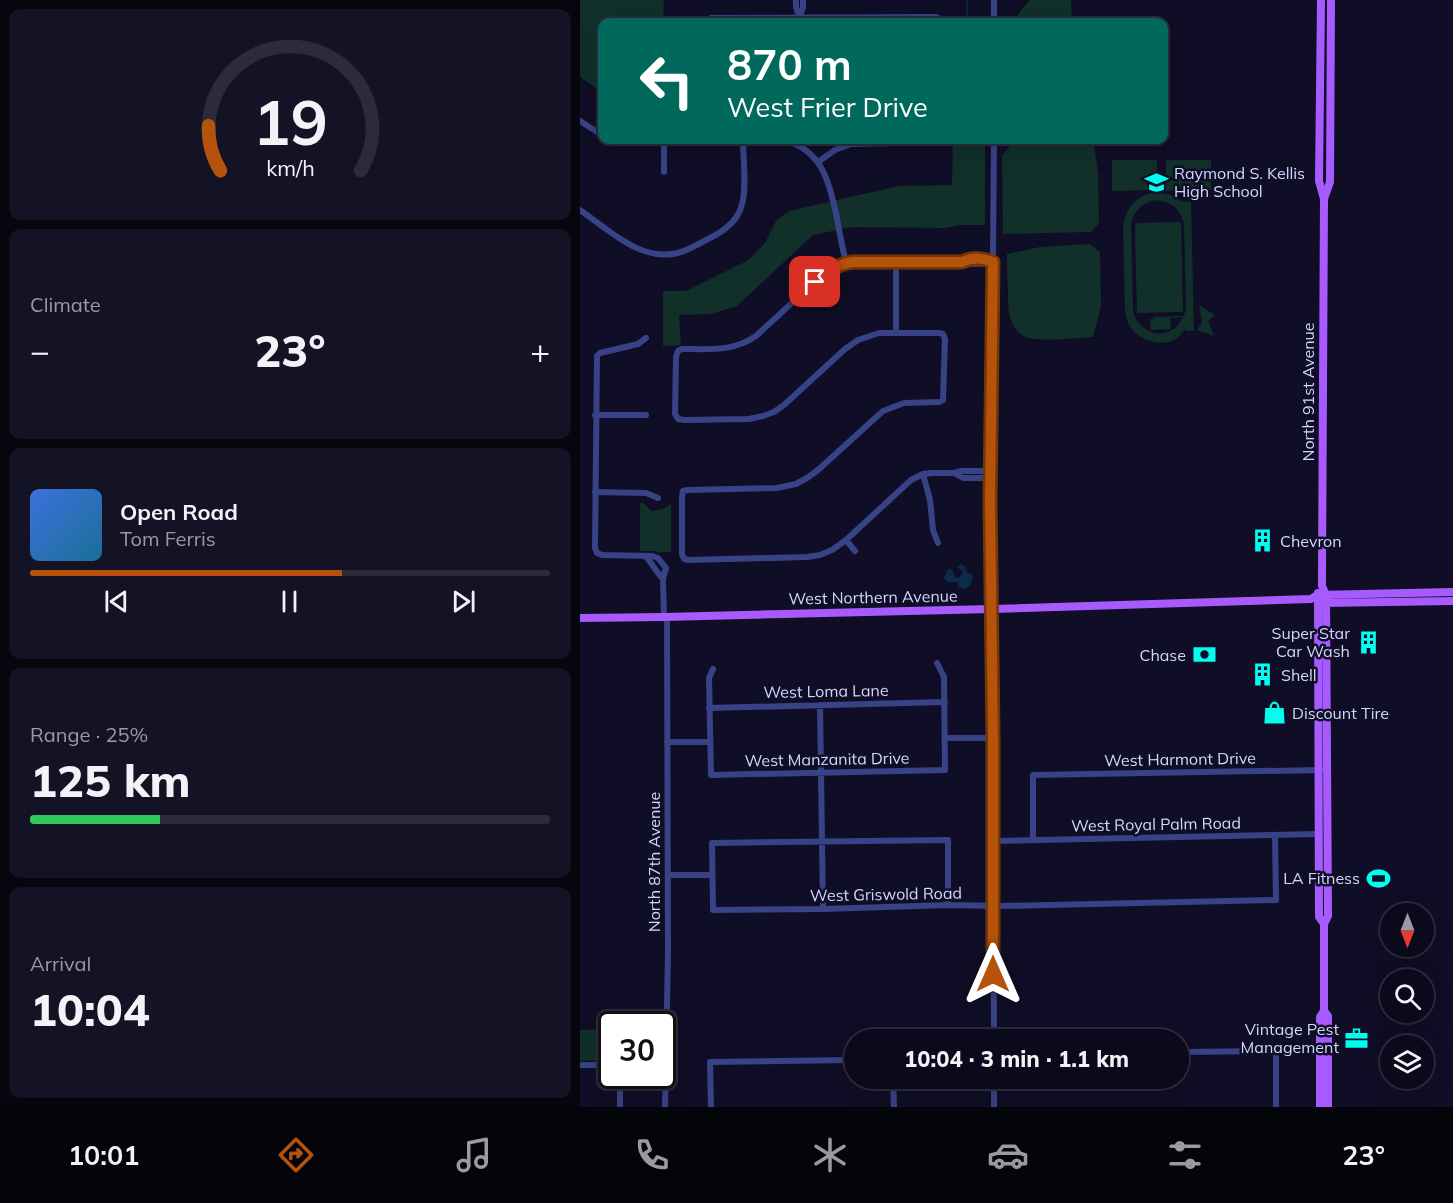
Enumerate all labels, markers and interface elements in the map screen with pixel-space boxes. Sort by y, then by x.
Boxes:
text: 870 m [727,38,852,91]
icon: left [628,42,706,120]
text: 19 [253,82,327,161]
text: West Frier Drive [727,90,928,124]
text: km/h [266,155,314,182]
place label: Raymond S. Kellis High School [1174,163,1305,201]
school or university icon: Raymond S. Kellis High School [1143,169,1169,195]
pin [789,256,840,307]
icon: arrive [798,265,831,298]
text: Climate [30,292,101,317]
text: 23° [254,322,326,378]
street label: North 91st Avenue [1298,322,1318,462]
text: − [30,330,50,371]
text: + [530,330,550,371]
text: Open Road [120,498,238,526]
text: Tom Ferris [120,526,216,551]
building icon: Chevron [1249,528,1275,554]
place label: Chevron [1280,531,1342,551]
icon: previous [100,585,133,618]
icon: pause [273,585,306,618]
icon: next [447,585,480,618]
street label: West Northern Avenue [788,586,958,608]
place label: Super Star Car Wash [1272,623,1350,661]
building icon: Super Star Car Wash [1355,629,1381,655]
bank icon: Chase [1191,642,1217,668]
place label: Chase [1139,645,1186,665]
building icon: Shell [1250,662,1276,688]
place label: Shell [1281,665,1317,685]
street label: West Loma Lane [763,680,889,702]
shop icon: Discount Tire [1261,700,1287,726]
place label: Discount Tire [1292,703,1389,723]
text: Range · 25% [30,722,148,747]
street label: West Manzanita Drive [744,748,910,770]
street label: West Harmont Drive [1104,748,1256,770]
text: 125 km [30,752,191,808]
street label: North 87th Avenue [644,792,664,932]
street label: West Royal Palm Road [1071,813,1241,835]
sports icon: LA Fitness [1365,865,1391,891]
place label: LA Fitness [1283,868,1360,888]
street label: West Griswold Road [810,883,962,905]
north arrow [1380,903,1434,957]
map controls [1380,903,1434,1089]
position arrow [961,942,1025,1006]
text: Arrival [30,951,91,976]
button: search [1380,969,1434,1023]
text: 10:04 [30,981,150,1037]
speed limit sign: 30 [598,1011,676,1089]
place label: Vintage Pest Management [1241,1019,1339,1057]
office icon: Vintage Pest Management [1344,1025,1370,1051]
button: layers [1380,1035,1434,1089]
text: 10:04 · 3 min · 1.1 km [904,1045,1129,1073]
icon: directions [275,1134,317,1176]
icon: music [453,1134,495,1176]
icon: phone [631,1134,673,1176]
icon: climate [809,1134,851,1176]
icon: car [987,1134,1029,1176]
icon: filters [1164,1134,1206,1176]
text: 10:01 [68,1138,139,1172]
text: 23° [1342,1138,1385,1172]

